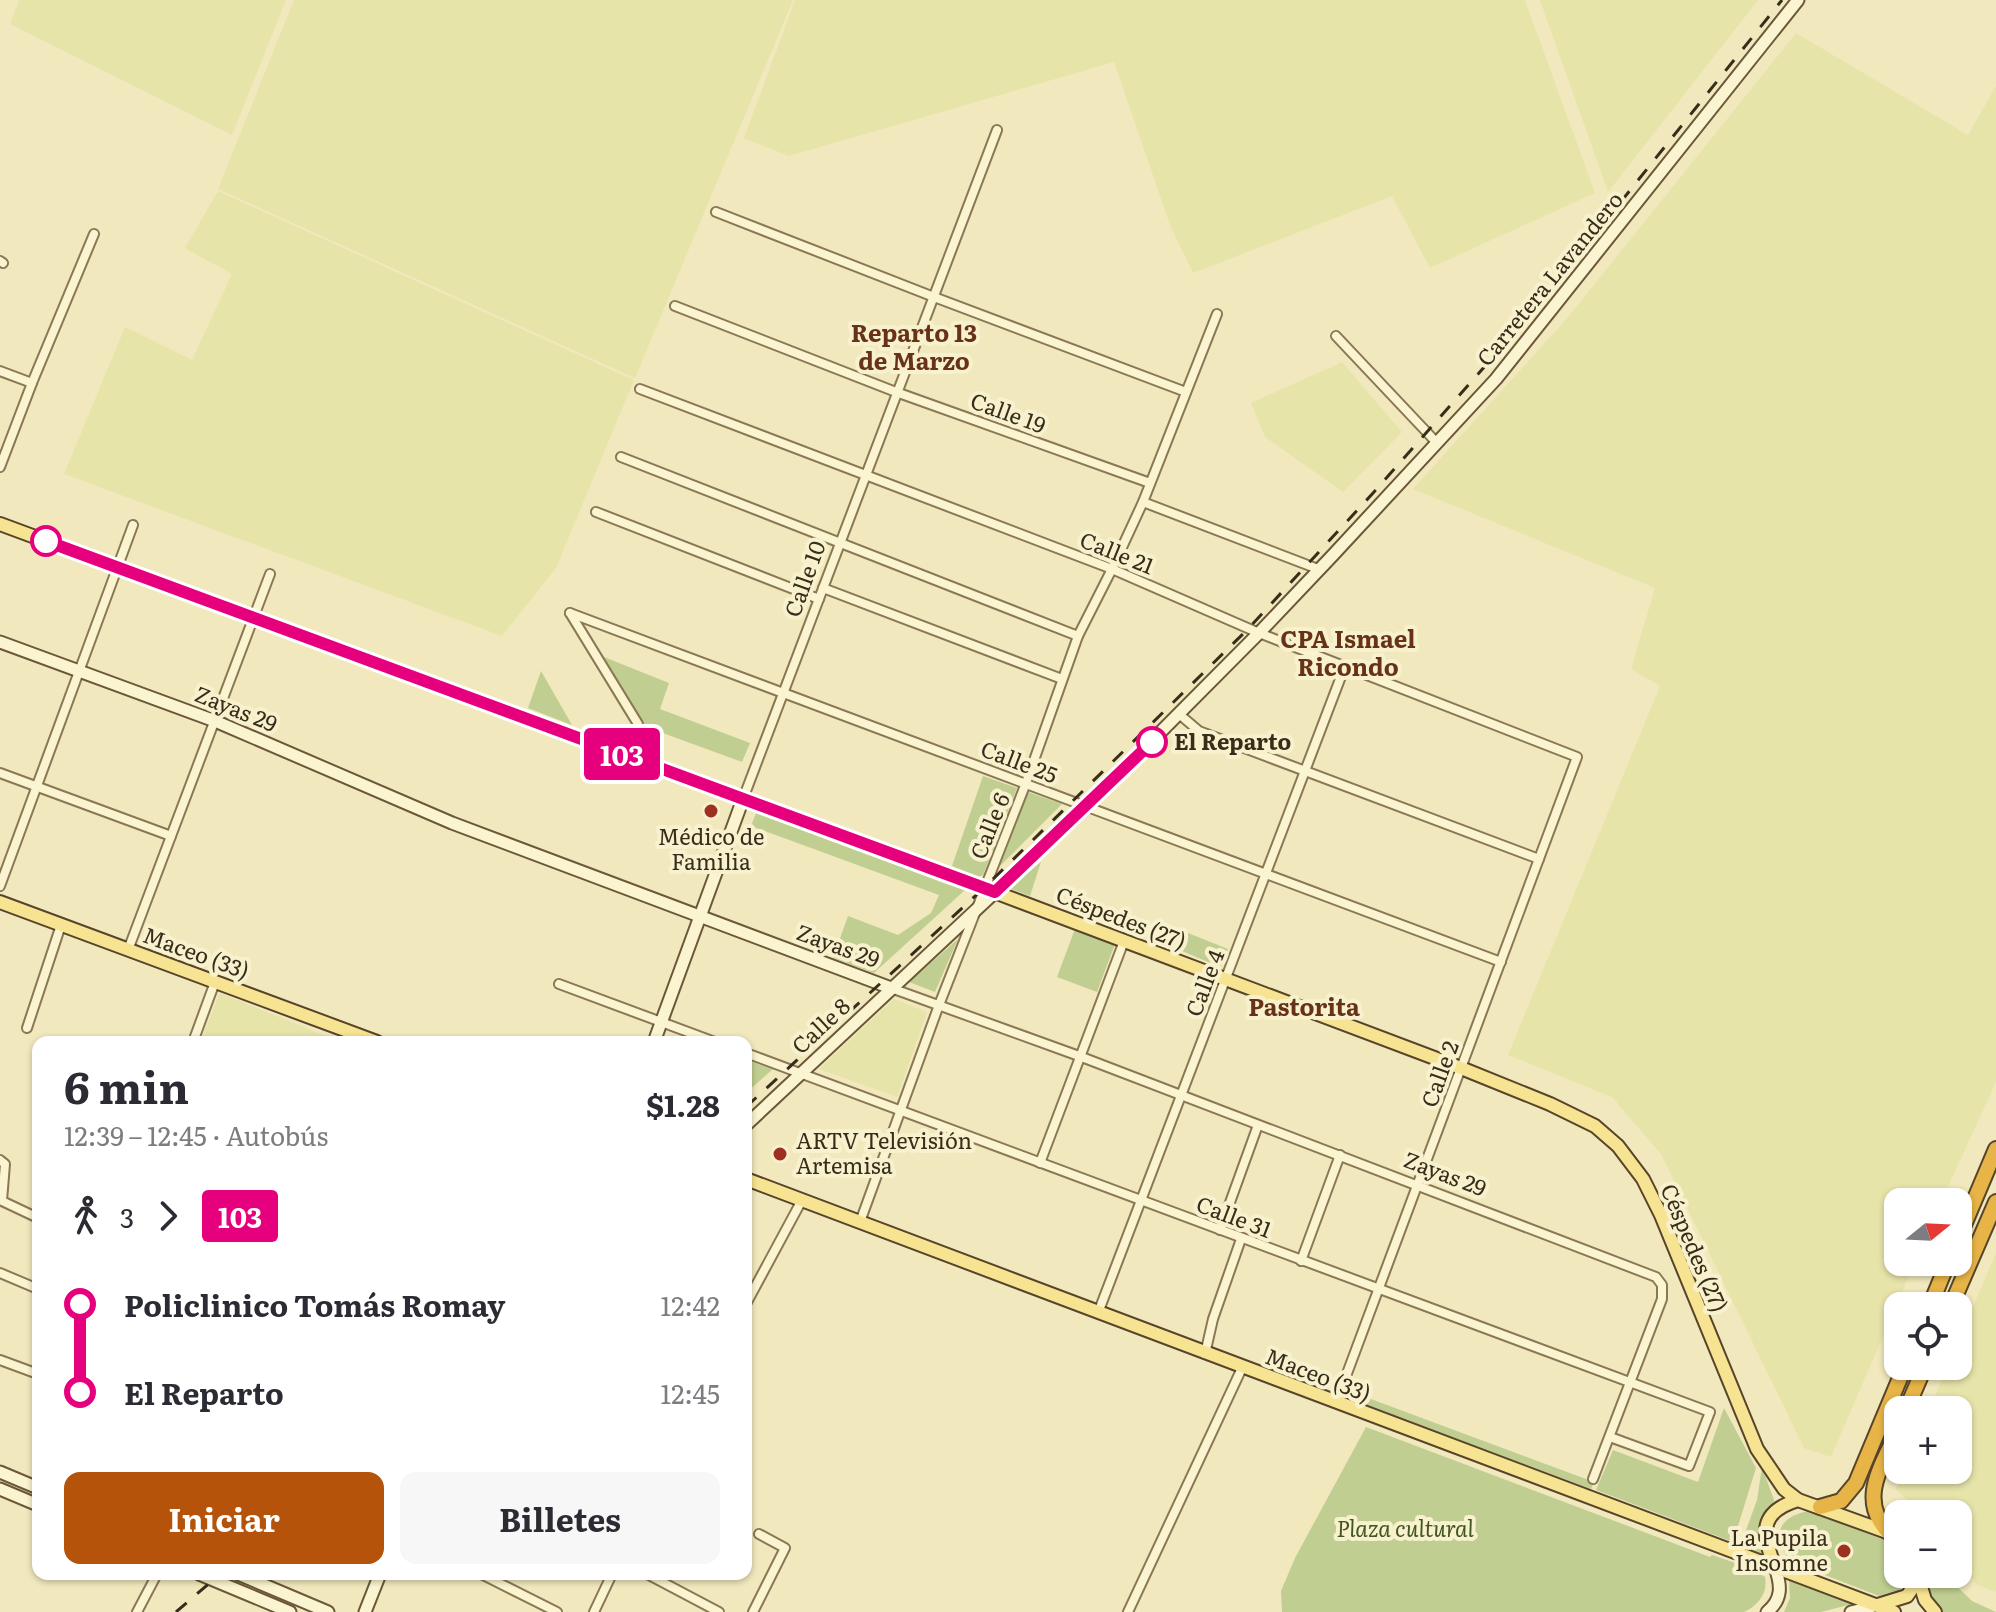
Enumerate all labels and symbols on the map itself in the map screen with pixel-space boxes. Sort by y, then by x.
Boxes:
street label: Carretera Lavandero [1468,184,1630,373]
district label: Reparto 13 de Marzo [851,314,977,377]
street label: Calle 19 [966,383,1051,440]
street label: Calle 21 [1075,522,1160,581]
unlabelled marker [31,526,61,556]
street label: Calle 10 [775,536,833,621]
district label: CPA Ismael Ricondo [1280,620,1416,683]
street label: Zayas 29 [190,676,283,739]
place label: El Reparto [1174,724,1291,757]
marker: El Reparto [1137,727,1167,757]
line badge: 103 [576,728,668,780]
street label: Calle 25 [976,731,1063,790]
street label: Calle 6 [960,787,1017,864]
marker: Médico de Familia [702,802,720,820]
place label: Médico de Familia [658,819,764,877]
street label: Céspedes (27) [1052,877,1191,957]
street label: Zayas 29 [792,914,885,975]
street label: Maceo (33) [139,917,254,986]
street label: Calle 4 [1176,944,1231,1021]
district label: Pastorita [1248,988,1360,1023]
street label: Calle 8 [783,989,857,1061]
street label: Calle 2 [1411,1036,1466,1111]
place label: ARTV Televisión Artemisa [796,1123,972,1181]
street label: Zayas 29 [1399,1142,1492,1203]
marker: ARTV Televisión Artemisa [771,1145,789,1163]
street label: Céspedes (27) [1653,1178,1737,1317]
street label: Calle 31 [1192,1186,1277,1245]
north arrow [1884,1188,1972,1276]
street label: Maceo (33) [1261,1338,1376,1409]
park label: Plaza cultural [1336,1511,1474,1544]
place label: La Pupila Insomne [1730,1520,1828,1578]
marker: La Pupila Insomne [1835,1542,1853,1560]

